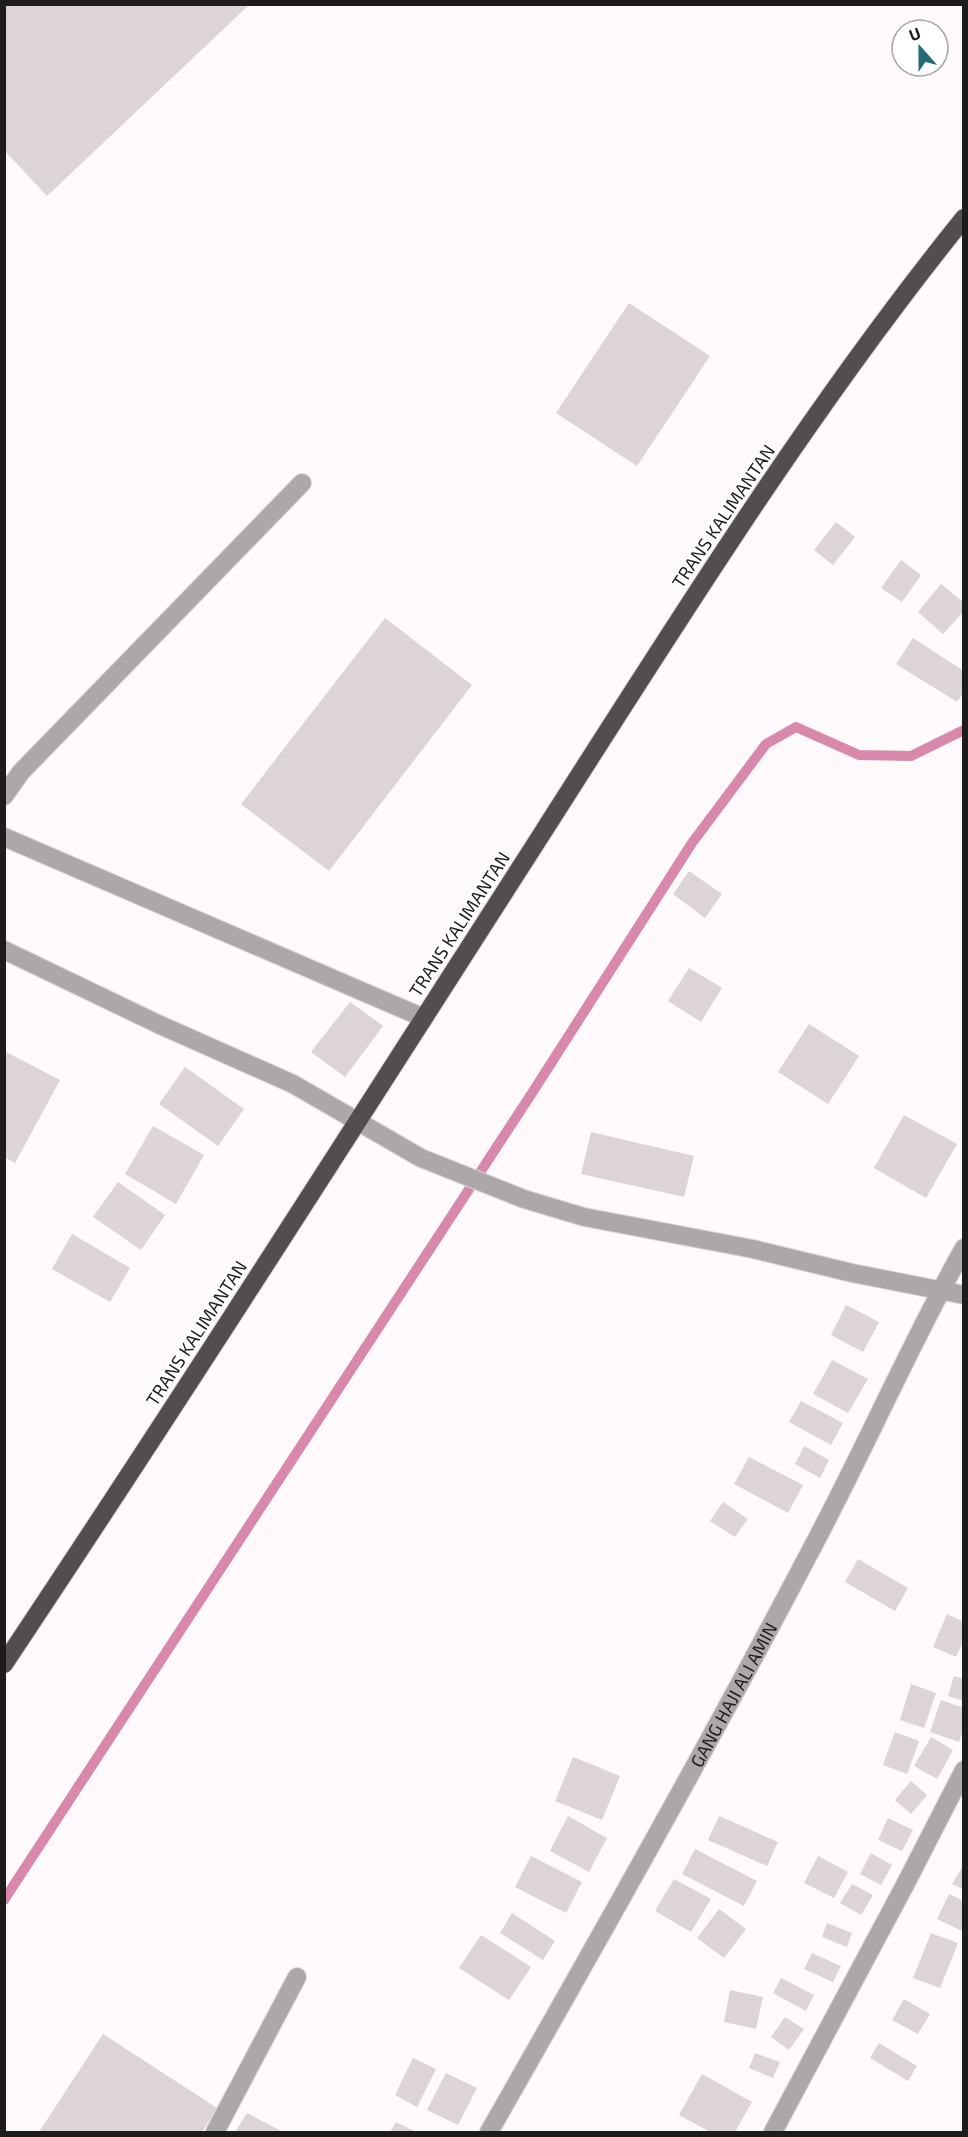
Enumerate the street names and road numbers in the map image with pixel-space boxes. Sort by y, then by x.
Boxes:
street label: TRANS KALIMANTAN [667,440,779,592]
street label: TRANS KALIMANTAN [404,847,514,1001]
street label: TRANS KALIMANTAN [141,1256,251,1410]
street label: GANG HAJI ALI AMIN [685,1619,782,1771]

